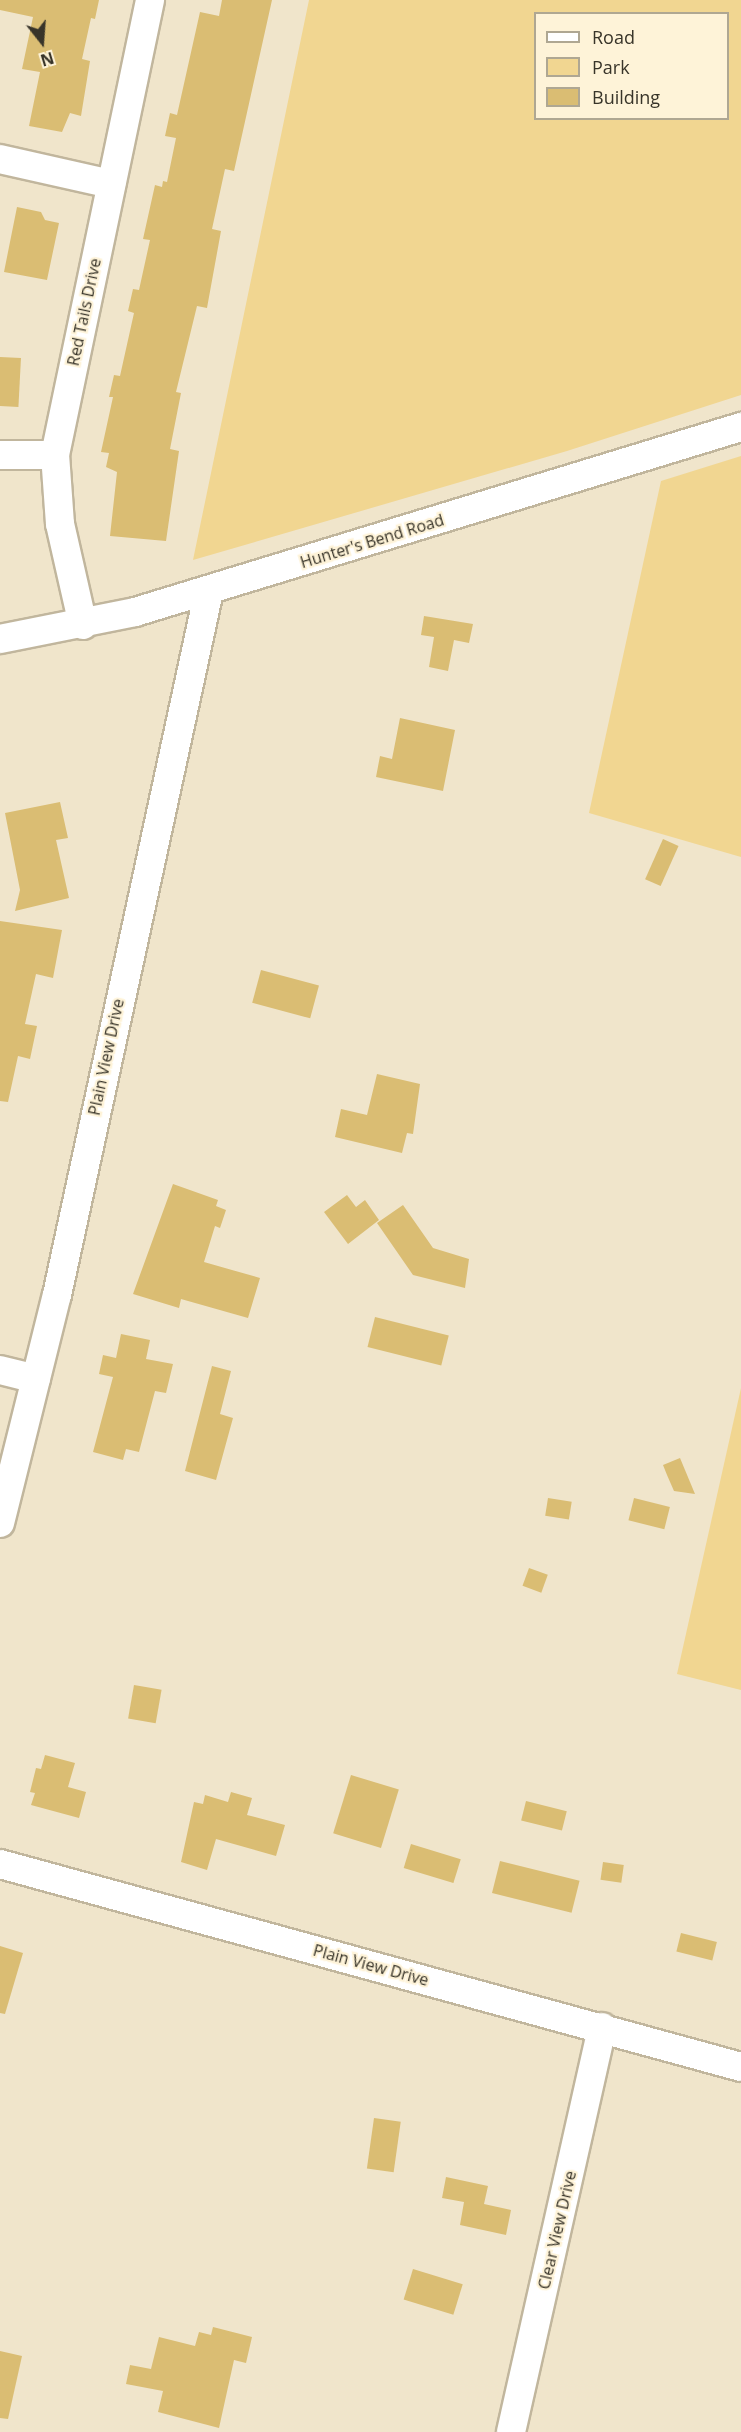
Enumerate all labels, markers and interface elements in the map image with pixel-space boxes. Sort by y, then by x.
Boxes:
north arrow [12,12,72,72]
legend [534,12,729,120]
text: Road [592,25,635,49]
text: N [38,47,57,72]
text: Park [592,55,630,79]
text: Building [592,85,660,109]
street label: Red Tails Drive [63,256,105,368]
street label: Hunter's Bend Road [298,510,446,572]
street label: Plain View Drive [84,997,128,1117]
street label: Plain View Drive [311,1940,431,1990]
street label: Clear View Drive [534,2169,580,2291]

